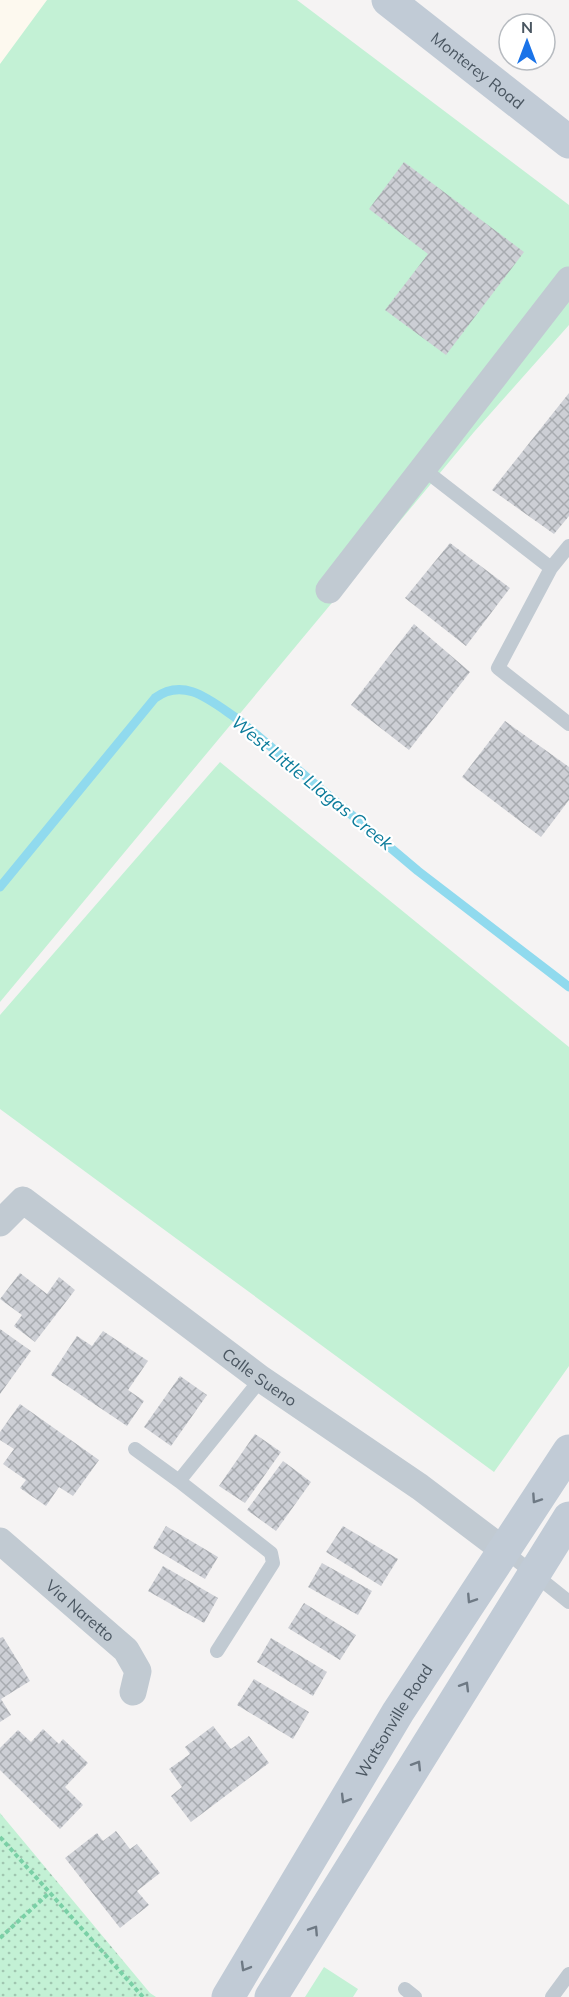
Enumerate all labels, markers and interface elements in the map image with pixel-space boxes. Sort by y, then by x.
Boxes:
north arrow [497,12,557,72]
text: N [521,17,533,37]
street label: Monterey Road [427,28,528,113]
water label: West Little Llagas Creek [227,710,398,855]
street label: Calle Sueno [218,1343,301,1410]
one-way arrow [532,1492,543,1503]
street label: Via Naretto [42,1575,119,1646]
one-way arrow [467,1592,478,1603]
street label: Watsonville Road [351,1660,437,1782]
one-way arrow [458,1682,470,1692]
one-way arrow [410,1761,422,1771]
one-way arrow [340,1793,352,1803]
one-way arrow [307,1926,318,1937]
one-way arrow [241,1961,252,1971]

